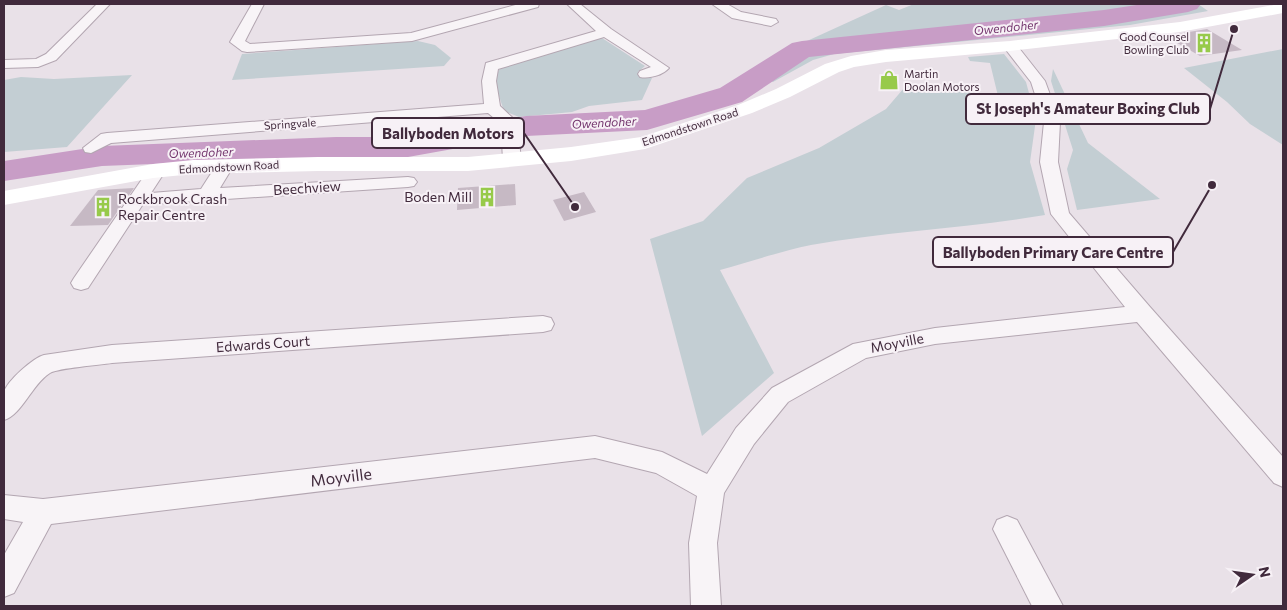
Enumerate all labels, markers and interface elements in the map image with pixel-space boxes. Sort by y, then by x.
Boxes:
water label: Owendoher [973,17,1040,37]
place label: Good Counsel Bowling Club [1119,30,1189,56]
building icon: Good Counsel Bowling Club [1193,32,1215,54]
place label: Martin Doolan Motors [904,67,979,93]
shop icon: Martin Doolan Motors [878,69,900,91]
callout: St Joseph's Amateur Boxing Club [966,94,1210,124]
text: St Joseph's Amateur Boxing Club [976,99,1200,117]
street label: Edmondstown Road [640,105,740,148]
water label: Owendoher [571,113,638,131]
street label: Springvale [263,115,317,132]
callout: Ballyboden Motors [372,118,524,148]
text: Ballyboden Motors [382,124,514,142]
water label: Owendoher [168,144,235,160]
street label: Edmondstown Road [178,157,279,176]
street label: Beechview [273,177,341,198]
building icon: Boden Mill [476,186,498,208]
place label: Boden Mill [404,188,472,205]
place label: Rockbrook Crash Repair Centre [118,190,227,223]
building icon: Rockbrook Crash Repair Centre [92,196,114,218]
callout: Ballyboden Primary Care Centre [933,237,1173,267]
text: Ballyboden Primary Care Centre [943,243,1163,261]
street label: Moyville [869,329,925,356]
street label: Edwards Court [215,332,311,355]
street label: Moyville [309,463,373,490]
north arrow [1227,550,1277,600]
text: N [1256,565,1275,579]

